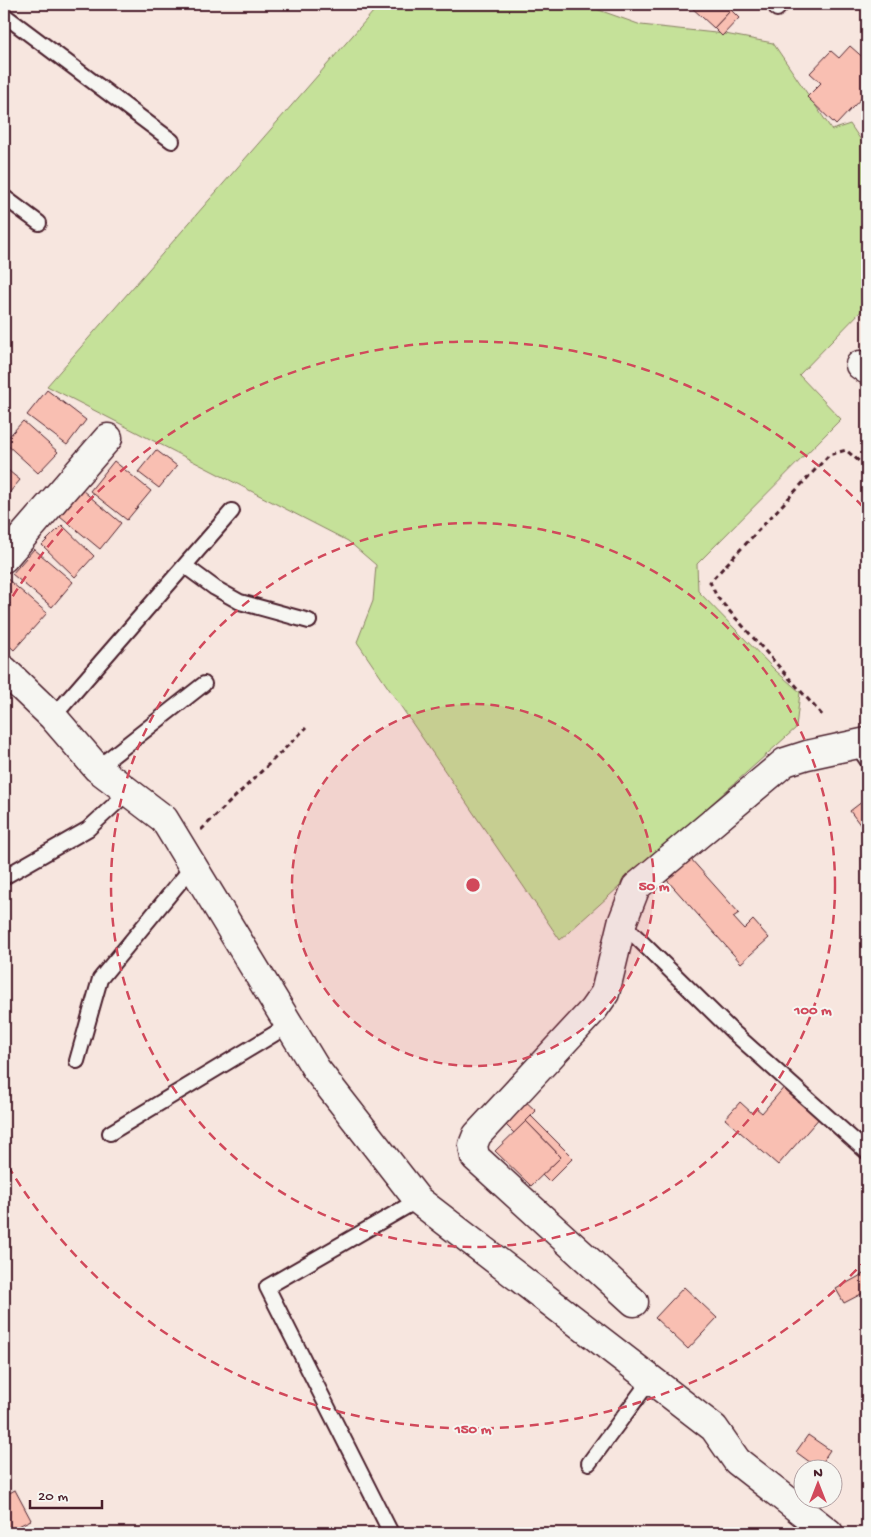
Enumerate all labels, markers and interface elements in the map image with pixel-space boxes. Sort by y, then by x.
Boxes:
centre of rings [464,876,482,894]
text: 50 m [639,878,670,896]
text: 100 m [793,1002,832,1020]
text: 150 m [454,1421,492,1439]
north arrow [794,1460,844,1510]
text: N [813,1465,823,1482]
scale bar [30,1477,102,1509]
text: 20 m [38,1488,68,1506]

